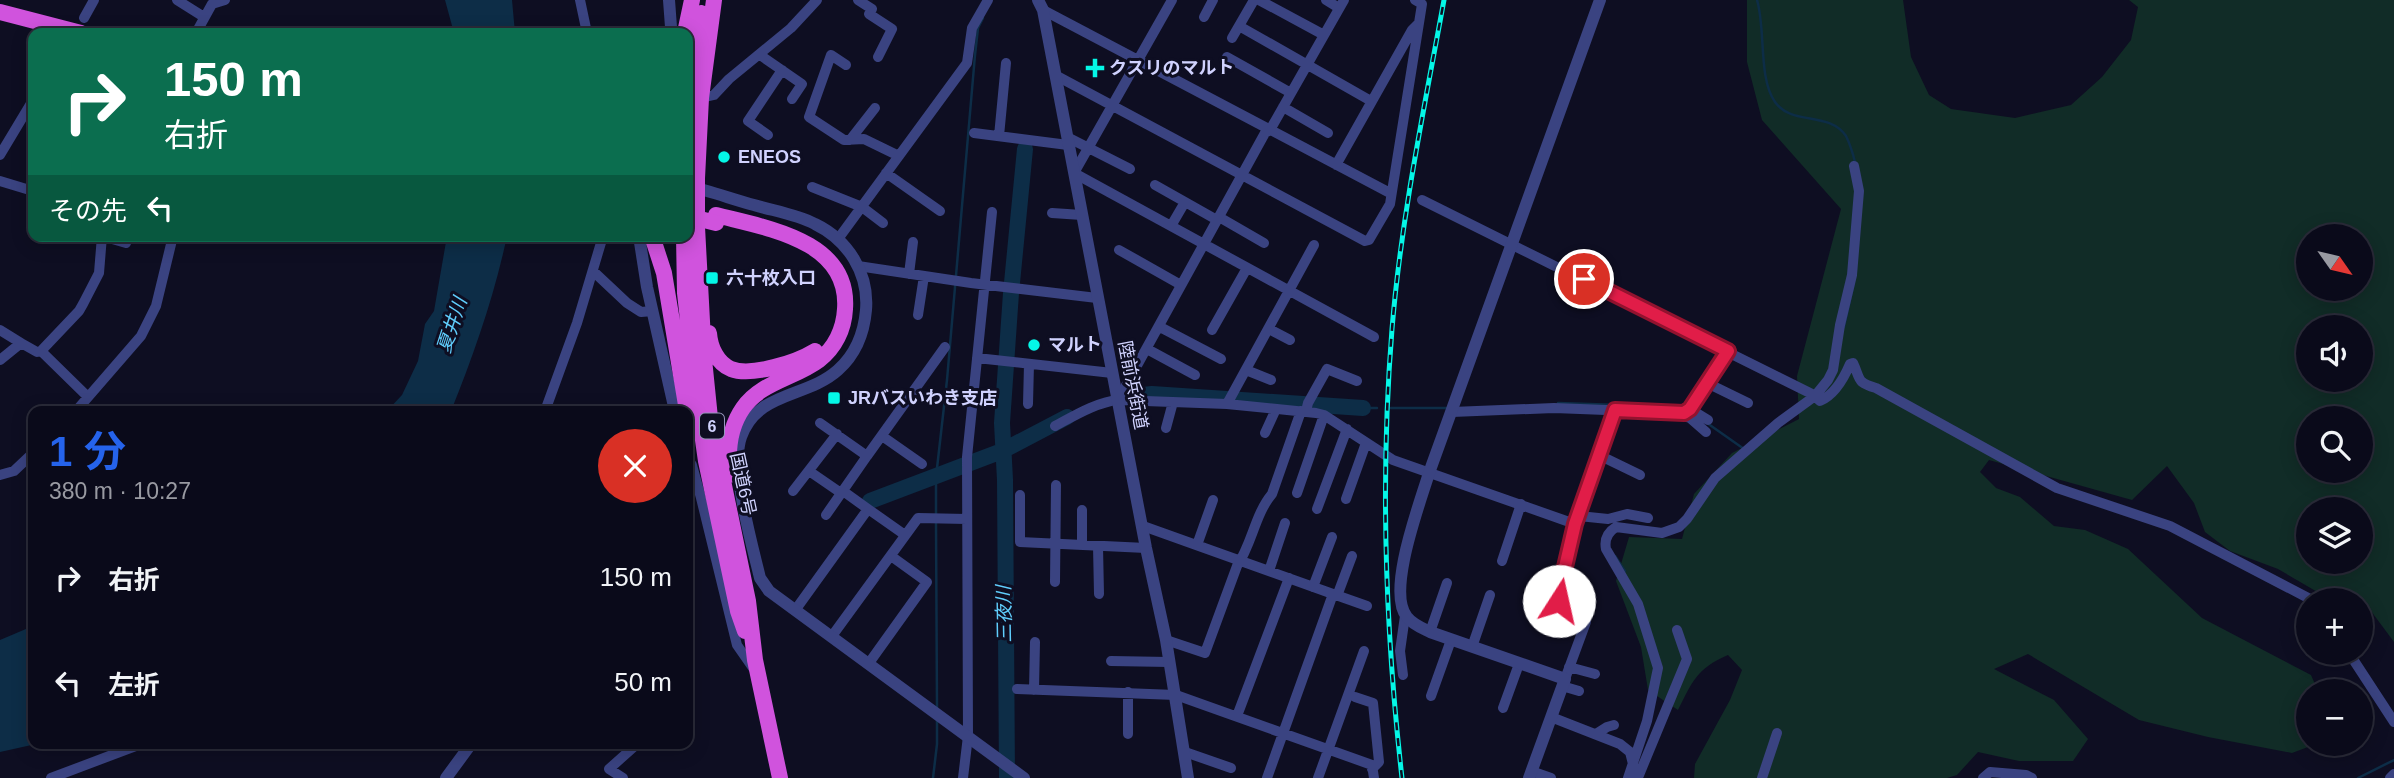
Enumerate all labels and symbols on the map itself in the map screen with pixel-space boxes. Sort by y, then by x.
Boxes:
place label: クスリのマルト [1109,58,1234,78]
marker: クスリのマルト [1087,60,1103,76]
place label: ENEOS [738,147,801,167]
marker: ENEOS [716,149,732,165]
north arrow [2296,224,2373,301]
pin [1554,249,1614,309]
place label: 六十枚入口 [726,268,816,288]
marker: 六十枚入口 [704,270,720,286]
water label: 夏井川 [433,293,471,355]
place label: マルト [1048,335,1102,355]
marker: マルト [1026,337,1042,353]
street label: 陸前浜街道 [1115,339,1151,431]
place label: JRバスいわき支店 [848,388,997,408]
marker: JRバスいわき支店 [826,390,842,406]
road number: 6 [700,414,724,438]
street label: 国道6号 [727,451,759,517]
position arrow [1522,564,1596,638]
water label: 三夜川 [993,583,1015,643]

